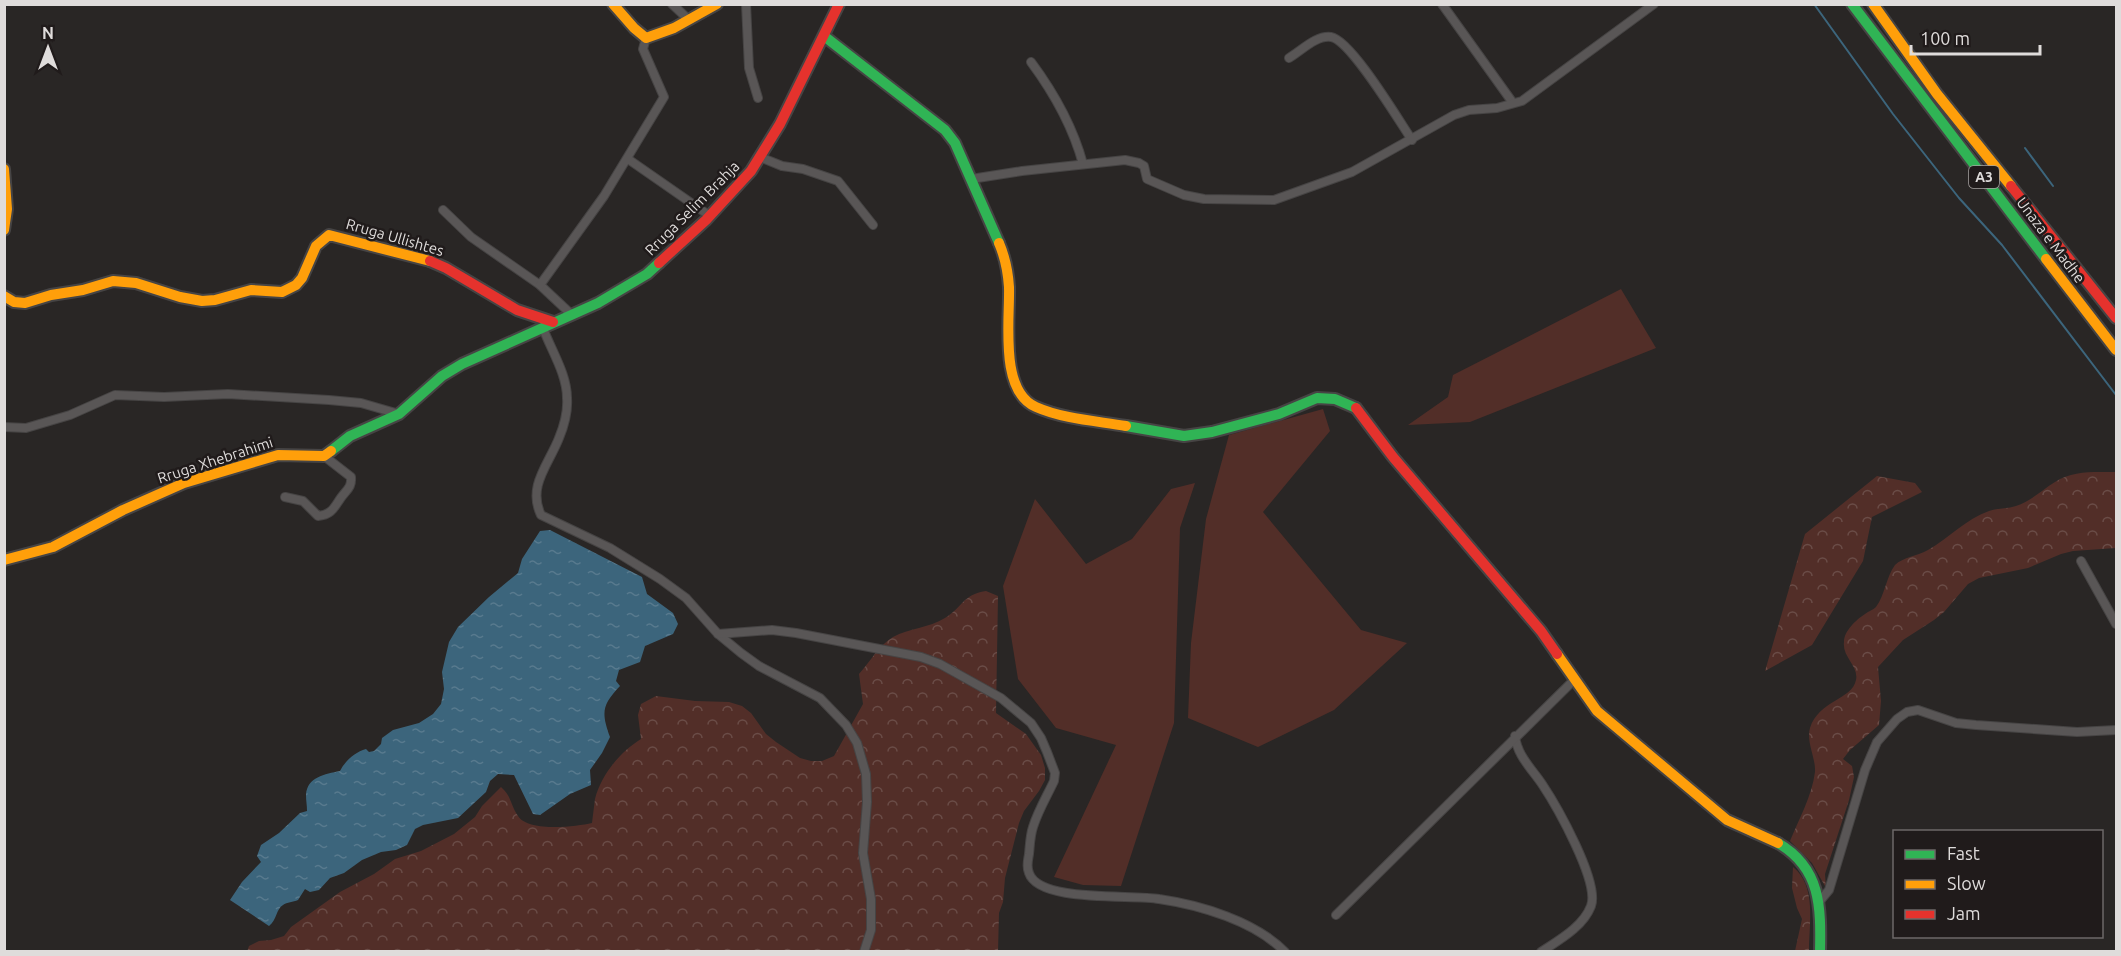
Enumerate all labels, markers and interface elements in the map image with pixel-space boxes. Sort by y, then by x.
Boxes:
north arrow [18,18,78,78]
scale bar [1911,18,2040,56]
text: N [42,24,54,42]
text: 100 m [1920,28,1970,48]
street label: Rruga Selim Brahja [641,157,743,259]
road number: A3 [1969,166,1999,188]
street label: Unaza e Madhe [2013,194,2089,286]
street label: Rruga Ullishtes [344,215,446,259]
street label: Rruga Xhebrahimi [155,433,275,487]
legend [1893,830,2103,938]
text: Fast [1947,843,1980,863]
text: Slow [1947,873,1986,893]
text: Jam [1947,903,1981,923]

